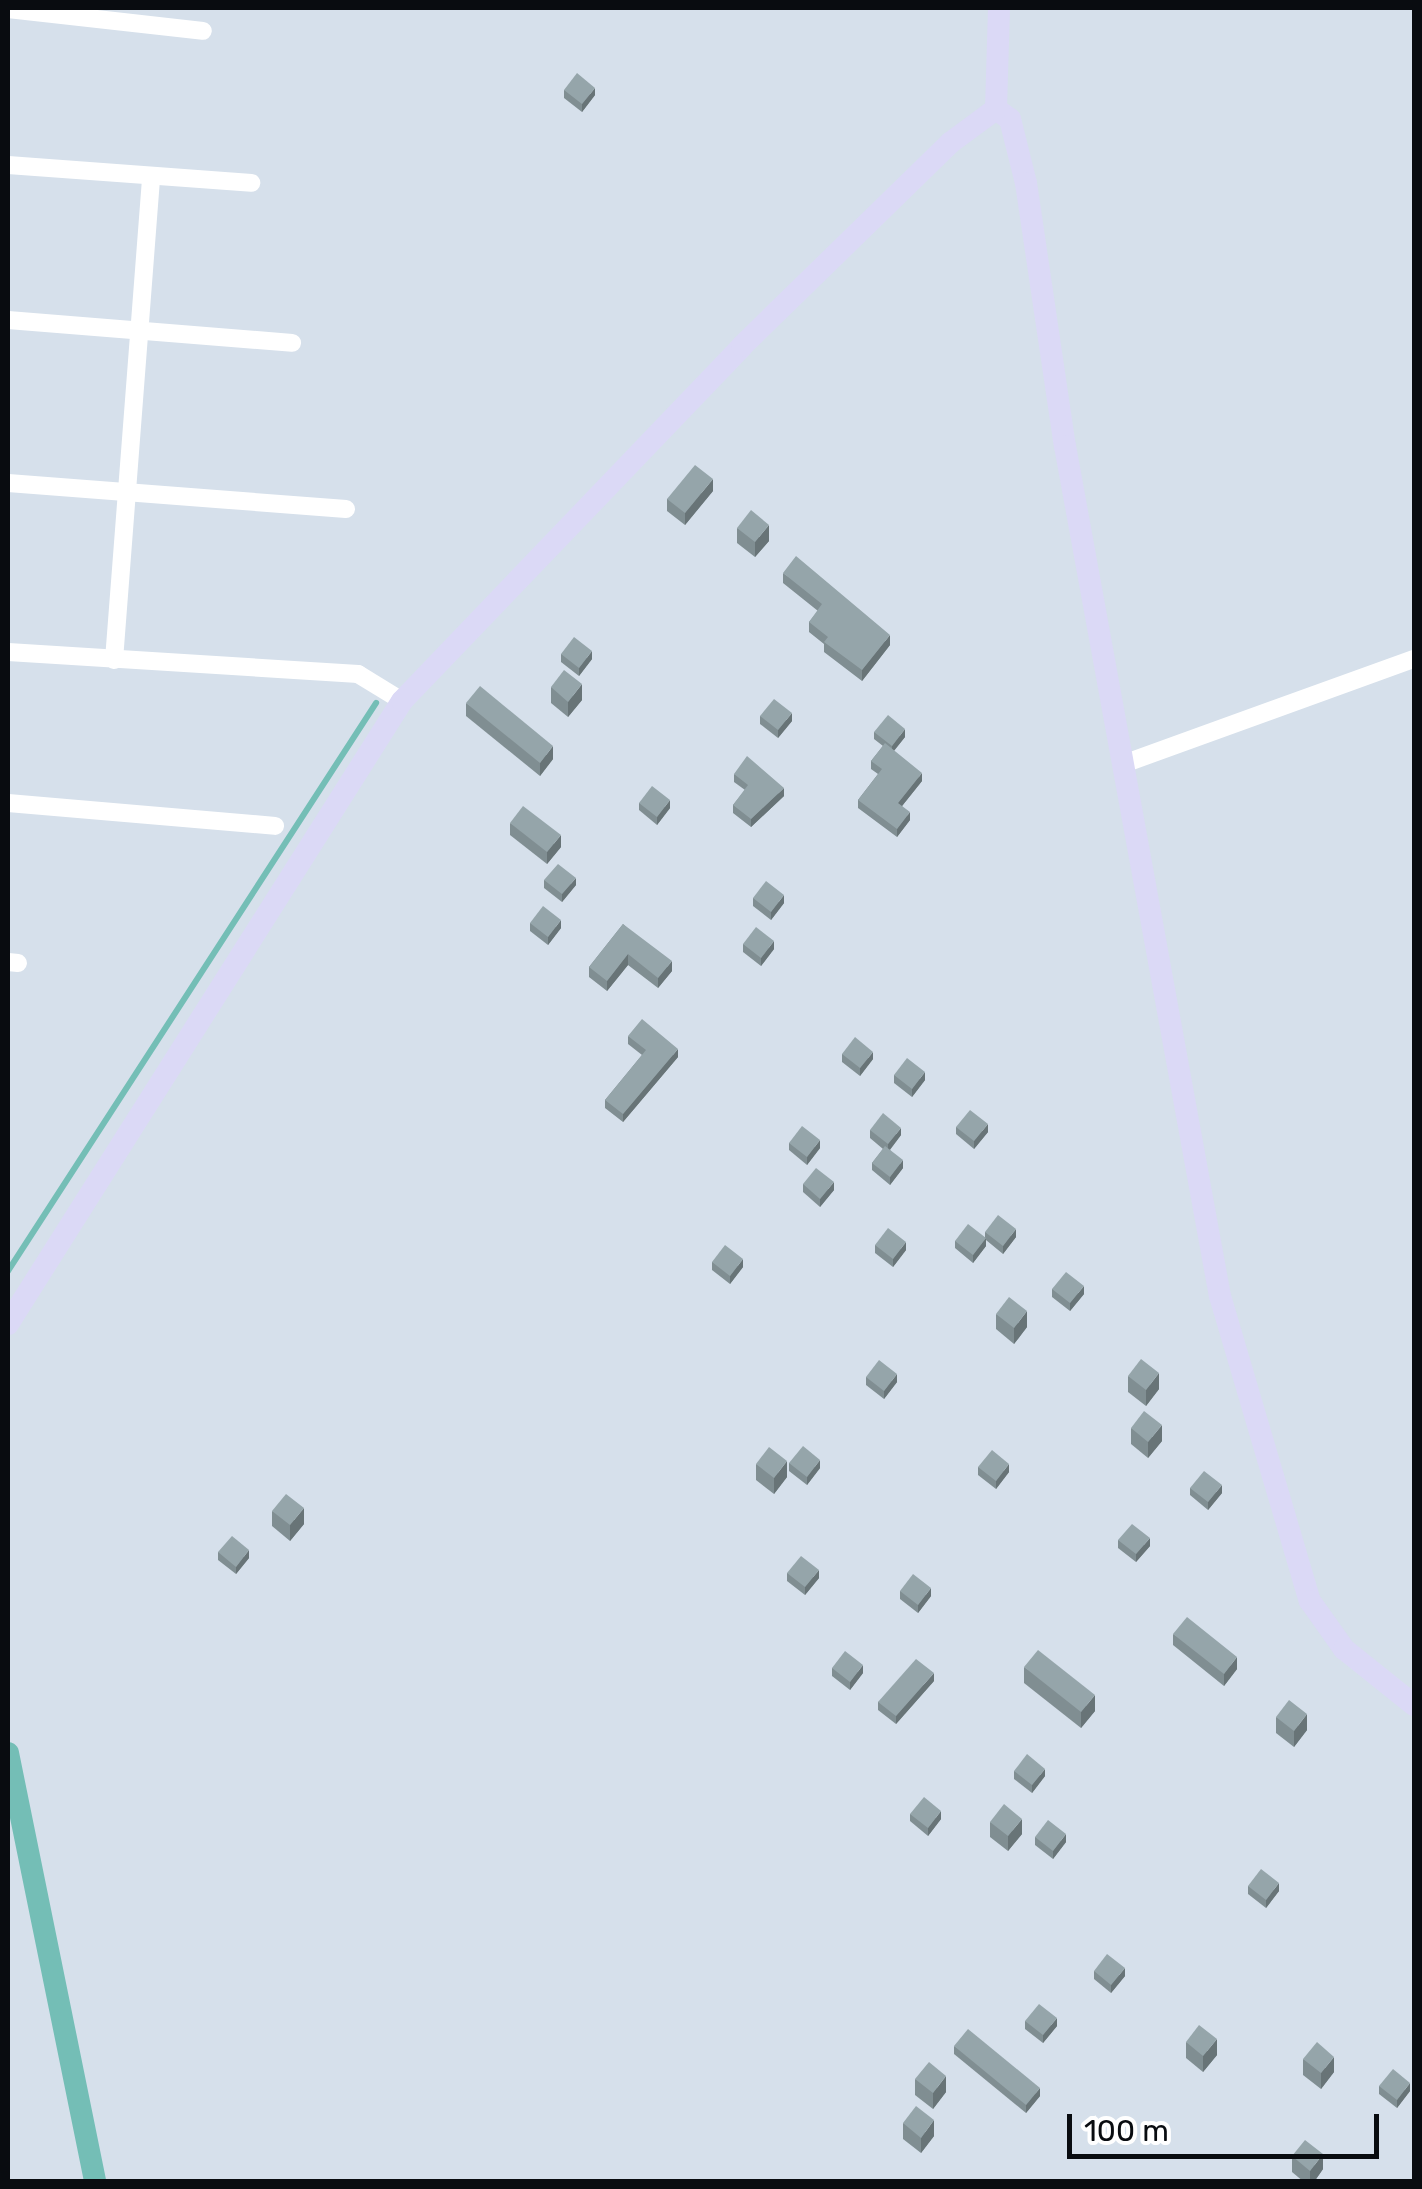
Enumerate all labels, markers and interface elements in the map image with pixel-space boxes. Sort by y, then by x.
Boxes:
scale bar [1072,2094,1384,2156]
text: 100 m [1084,2113,1169,2149]

